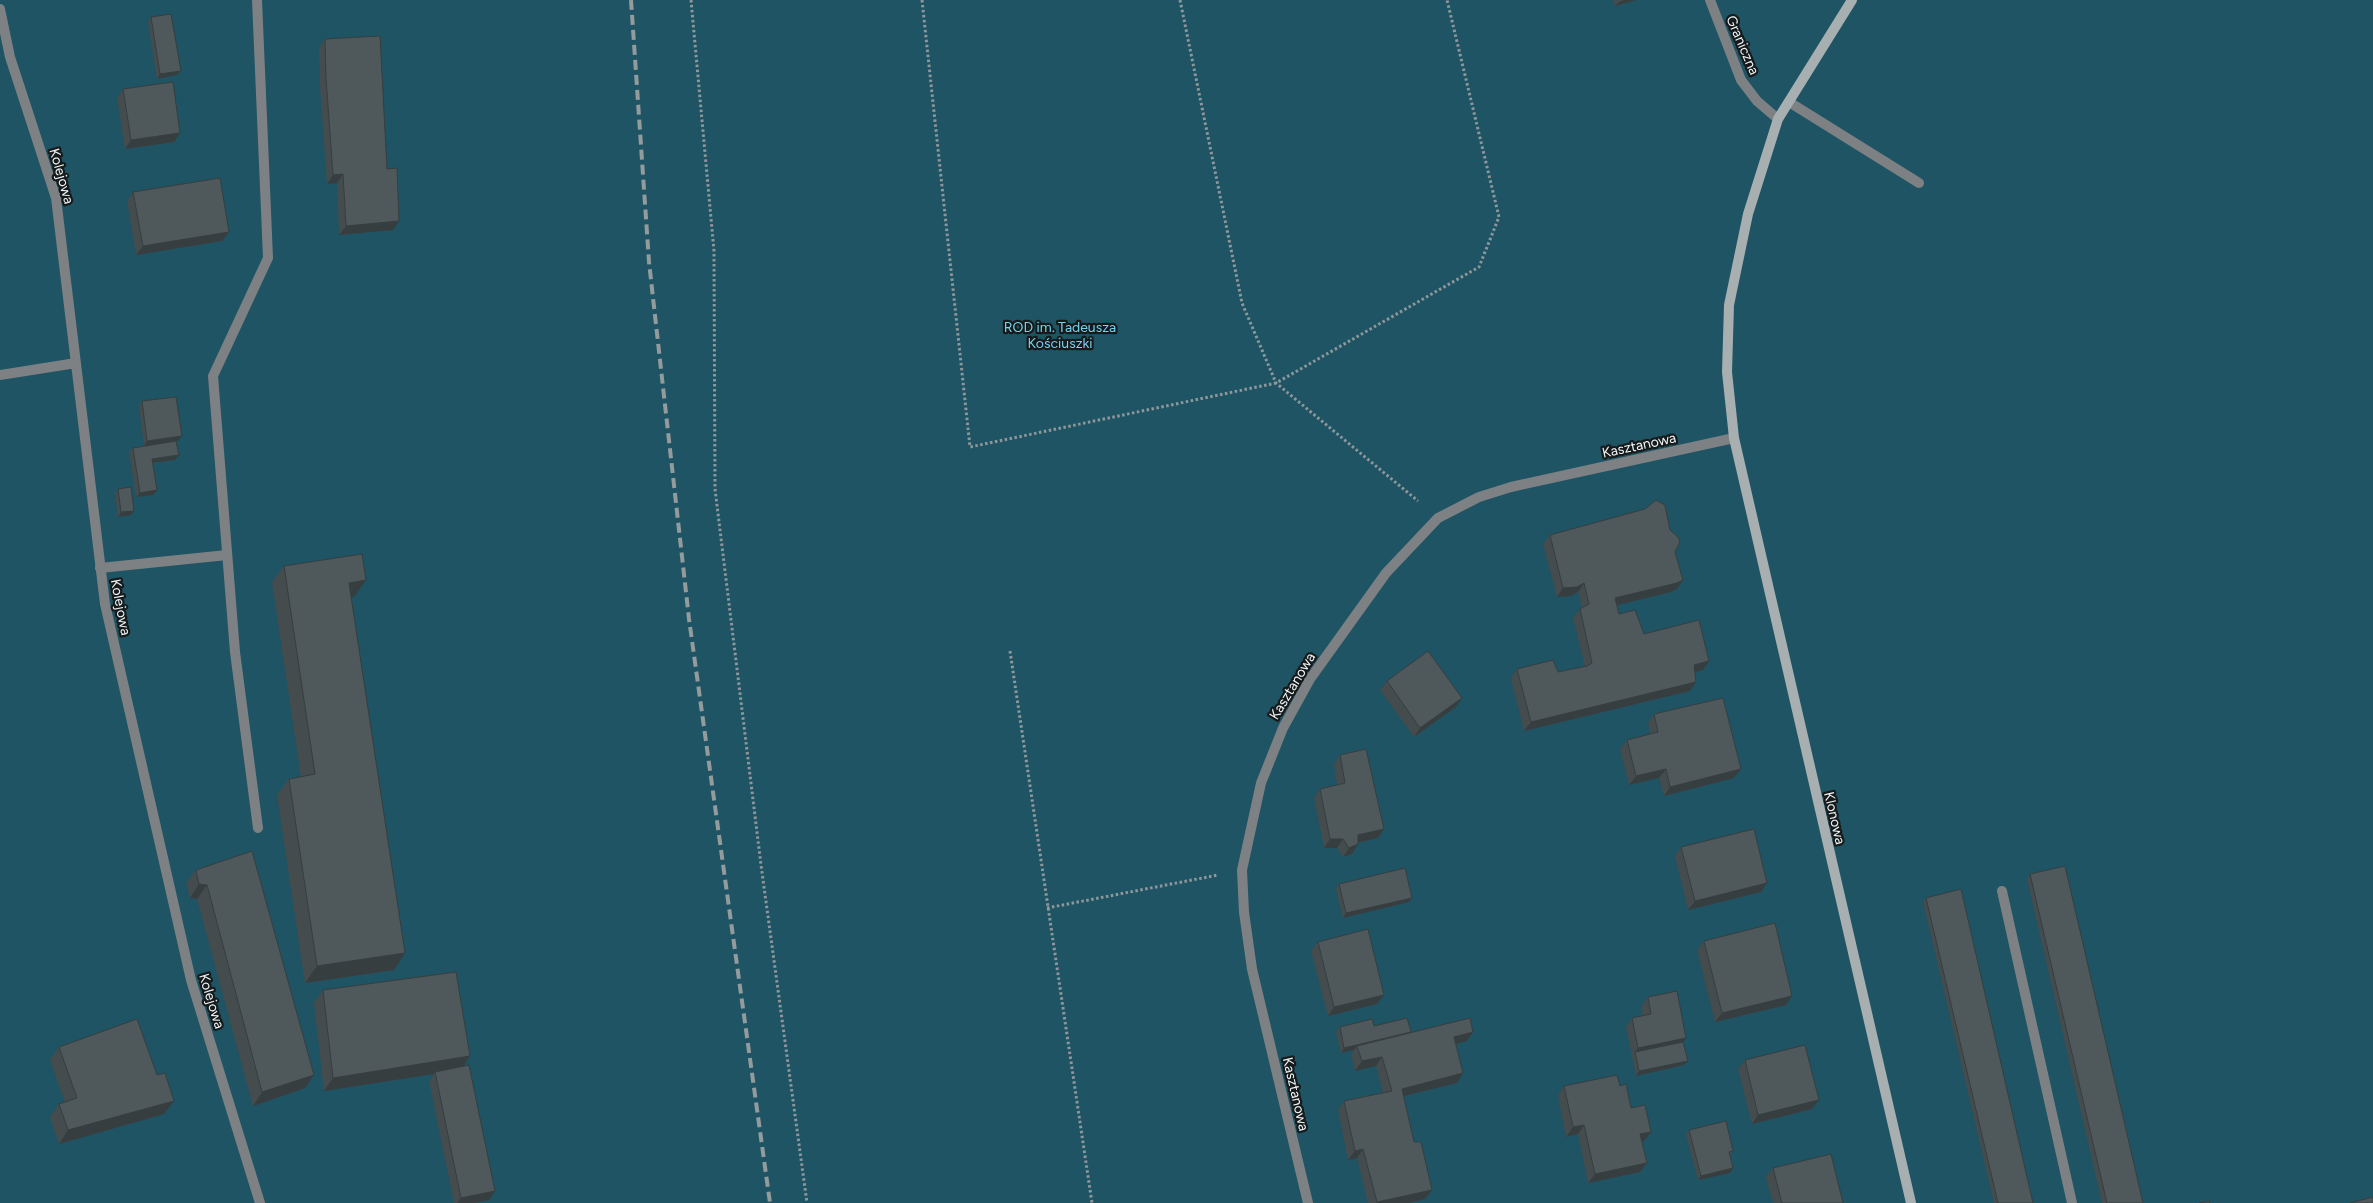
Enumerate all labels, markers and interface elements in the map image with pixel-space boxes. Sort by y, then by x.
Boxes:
street label: Graniczna [1722,13,1763,78]
street label: Kolejowa [46,146,78,206]
park label: ROD im. Tadeusza Kościuszki [1004,319,1116,352]
street label: Kasztanowa [1601,429,1678,462]
street label: Kolejowa [107,578,134,637]
street label: Kasztanowa [1266,650,1319,723]
street label: Klonowa [1820,790,1849,846]
street label: Kolejowa [195,971,228,1031]
street label: Kasztanowa [1279,1056,1312,1133]

